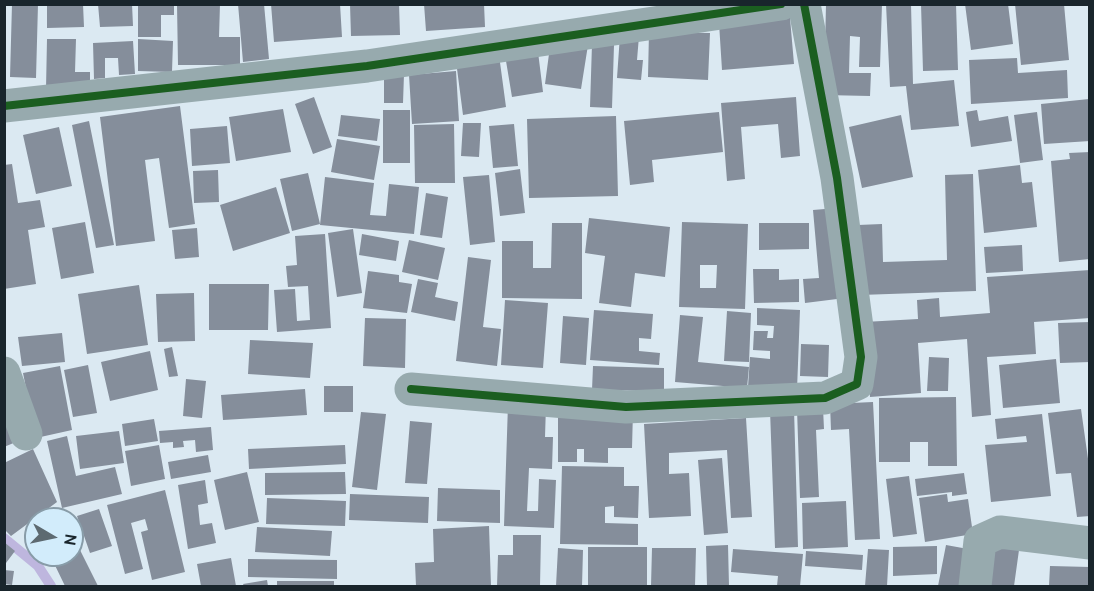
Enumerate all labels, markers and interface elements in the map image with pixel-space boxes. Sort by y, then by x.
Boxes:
north arrow [24,507,84,567]
text: N [60,533,81,547]

